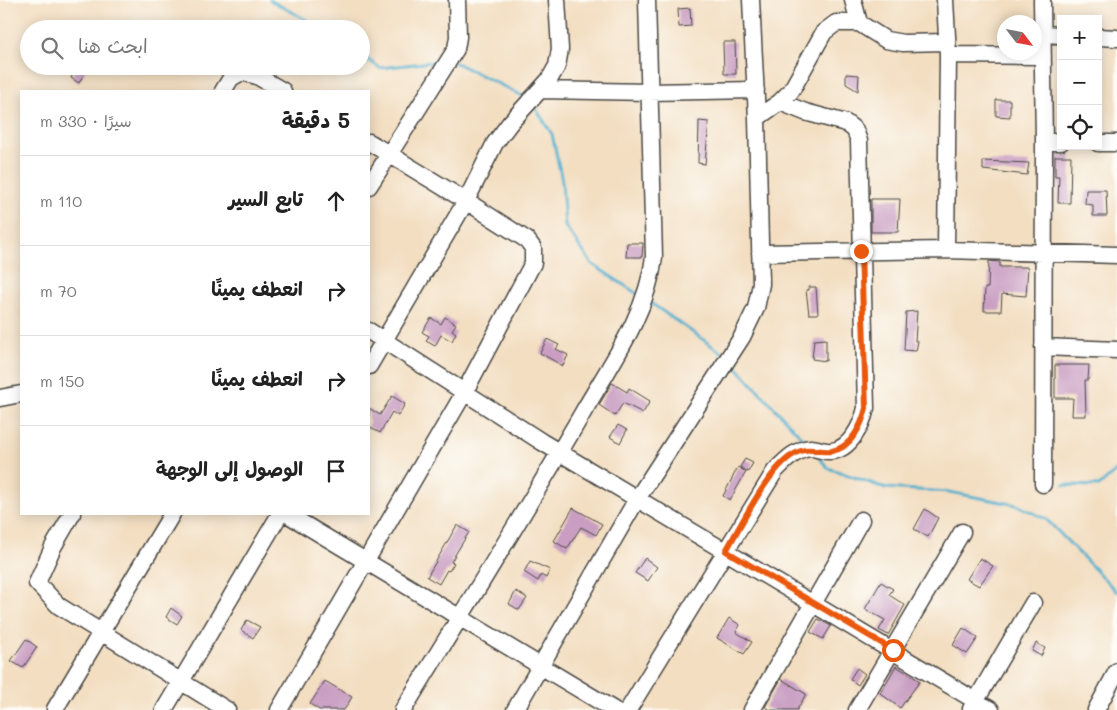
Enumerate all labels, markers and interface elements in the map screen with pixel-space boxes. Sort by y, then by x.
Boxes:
north arrow [997,15,1042,60]
map controls [1057,15,1102,150]
button: + [1057,15,1102,60]
search box [20,20,370,75]
text: ابحث هنا [78,33,148,58]
icon: search [38,34,66,62]
button: − [1057,60,1102,105]
button: locate [1057,105,1102,150]
text: 5 دقيقة [282,106,350,133]
text: سيرًا · 330 m [40,110,132,131]
text: تابع السير [228,186,303,211]
icon: ahead [322,187,350,215]
text: 110 m [40,190,82,211]
route end [850,240,873,263]
text: انعطف يمينًا [211,276,303,301]
icon: right [322,277,350,305]
text: 70 m [40,280,77,301]
text: انعطف يمينًا [211,366,303,391]
icon: right [322,367,350,395]
text: 150 m [40,370,84,391]
text: الوصول إلى الوجهة [156,456,303,481]
icon: arrive [322,457,350,485]
route start [882,639,905,662]

